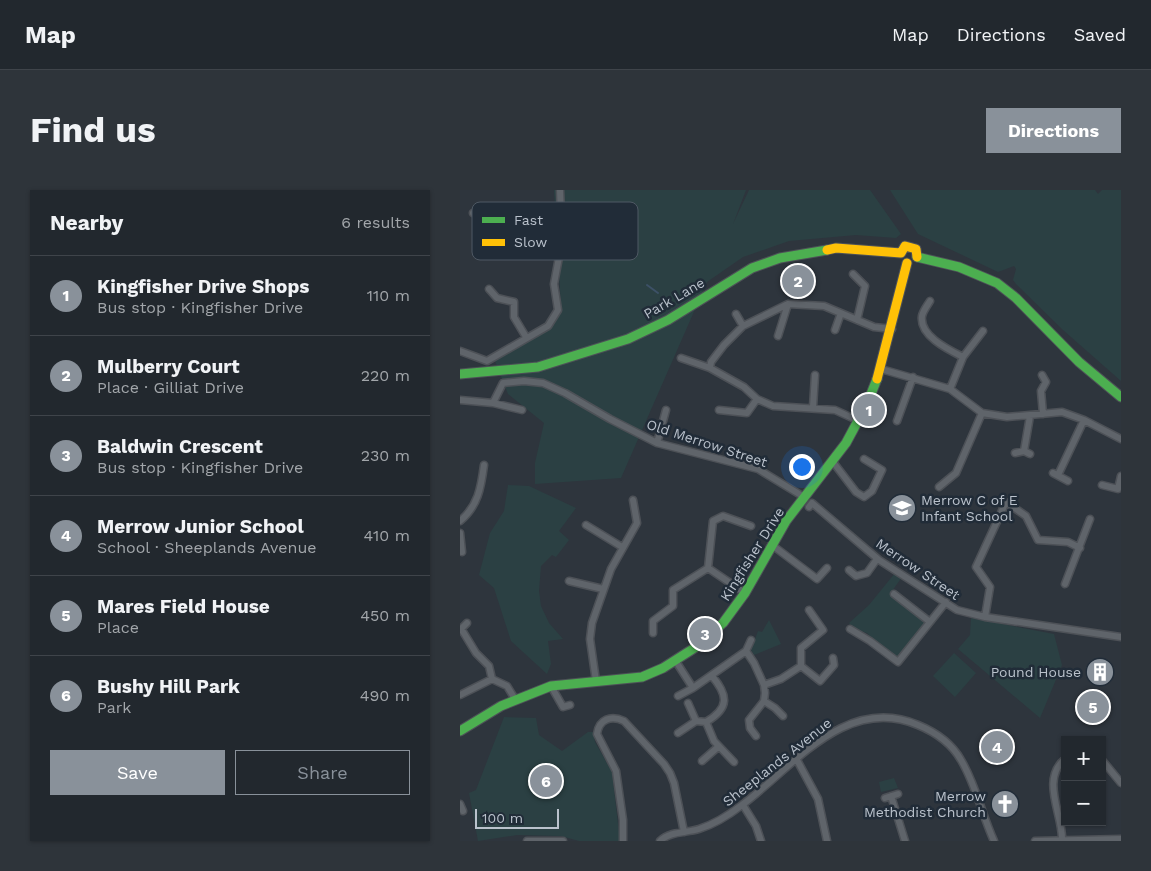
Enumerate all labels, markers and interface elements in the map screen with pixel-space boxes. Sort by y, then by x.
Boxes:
text: Map [25,21,76,49]
text: Map [892,24,929,45]
text: Directions [957,24,1046,45]
text: Saved [1074,24,1126,45]
button: Directions [986,108,1121,153]
text: Find us [30,109,156,151]
legend [472,202,638,260]
text: Nearby [50,210,123,235]
text: Fast [514,212,543,228]
text: 6 results [341,213,410,232]
text: Slow [514,234,547,250]
pin: 2 [782,262,814,300]
street label: Park Lane [641,274,707,322]
text: Kingfisher Drive Shops [97,275,309,298]
text: 1 [63,286,69,305]
text: 110 m [367,286,410,305]
text: Bus stop · Kingfisher Drive [97,298,303,317]
text: Mulberry Court [97,355,240,378]
text: 2 [61,366,71,385]
text: 220 m [361,366,410,385]
text: Place · Gilliat Drive [97,378,244,397]
pin: 1 [853,391,885,429]
street label: Old Merrow Street [645,416,769,470]
text: Baldwin Crescent [97,435,263,458]
text: 3 [61,446,71,465]
text: 230 m [361,446,410,465]
your location [789,454,815,480]
text: Bus stop · Kingfisher Drive [97,458,303,477]
place label: Merrow C of E Infant School [921,492,1018,524]
school or university icon: Merrow C of E Infant School [887,493,917,523]
street label: Kingfisher Drive [717,504,787,604]
text: Merrow Junior School [97,515,304,538]
text: 4 [61,526,71,545]
text: 410 m [364,526,410,545]
street label: Merrow Street [873,535,963,603]
text: School · Sheeplands Avenue [97,538,317,557]
text: Mares Field House [97,595,270,618]
text: 5 [61,606,71,625]
text: 450 m [360,606,410,625]
pin: 3 [689,615,721,653]
text: Place [97,618,139,637]
building icon: Pound House [1085,657,1115,687]
place label: Pound House [991,664,1081,680]
text: Bushy Hill Park [97,675,240,698]
text: 6 [61,686,71,705]
text: 490 m [360,686,410,705]
pin: 5 [1077,688,1109,726]
text: Park [97,698,131,717]
street label: Sheeplands Avenue [720,715,834,809]
pin: 4 [981,728,1013,766]
map controls [1061,736,1106,826]
button: + [1061,736,1106,781]
button: Save [50,750,225,795]
button: Share [235,750,410,795]
pin: 6 [530,762,562,800]
button: − [1061,781,1106,826]
place label: Merrow Methodist Church [864,788,986,820]
church icon: Merrow Methodist Church [990,789,1020,819]
scale bar [475,806,559,829]
text: 100 m [482,810,523,826]

